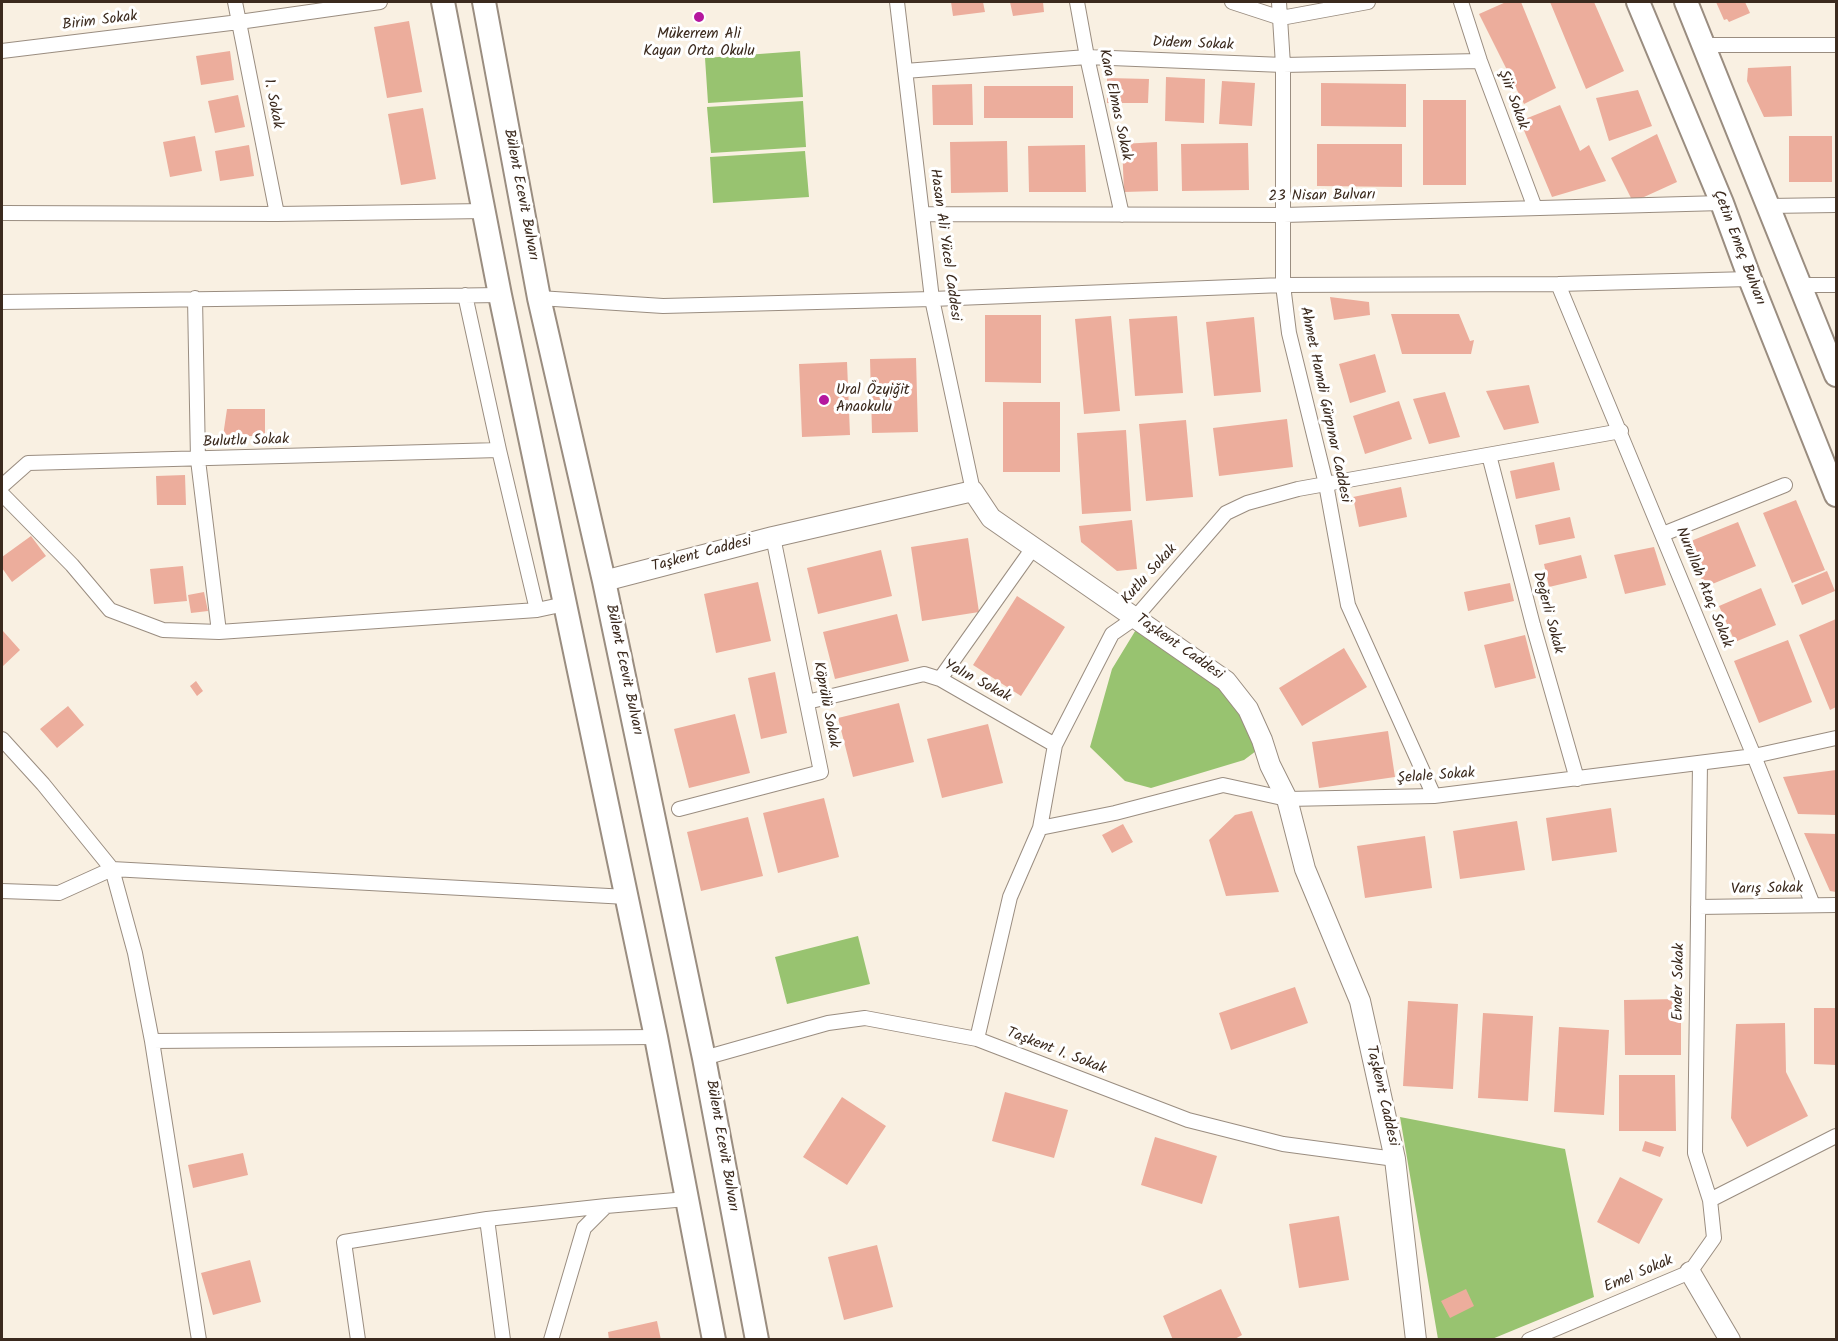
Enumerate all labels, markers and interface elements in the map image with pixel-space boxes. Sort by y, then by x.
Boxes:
street label: Birim Sokak [61,8,139,36]
marker: Mükerrem Ali Kayan Orta Okulu [692,10,706,24]
place label: Mükerrem Ali Kayan Orta Okulu [643,26,755,61]
street label: Didem Sokak [1152,35,1234,55]
street label: Kara Elmas Sokak [1093,48,1135,162]
street label: Şiir Sokak [1493,68,1531,132]
street label: 1. Sokak [258,78,286,130]
street label: Bülent Ecevit Bulvarı [498,128,542,262]
street label: Hasan Ali Yücel Caddesi [924,168,964,322]
street label: 23 Nisan Bulvarı [1268,187,1376,207]
street label: Çetin Emeç Bulvarı [1708,188,1768,308]
street label: Ahmet Hamdi Gürpınar Caddesi [1294,305,1354,505]
place label: Ural Özyiğit Anaokulu [836,382,909,417]
marker: Ural Özyiğit Anaokulu [817,393,831,407]
street label: Bulutlu Sokak [203,432,289,452]
street label: Nurullah Ataç Sokak [1671,525,1735,651]
street label: Taşkent Caddesi [650,533,754,577]
street label: Kutlu Sokak [1118,541,1182,609]
street label: Değerli Sokak [1527,570,1567,656]
street label: Bülent Ecevit Bulvarı [600,603,646,737]
street label: Taşkent Caddesi [1132,611,1226,685]
street label: Yalın Sokak [940,657,1014,707]
street label: Köprülü Sokak [808,660,842,750]
street label: Şelale Sokak [1397,765,1475,789]
street label: Varış Sokak [1731,880,1803,900]
street label: Ender Sokak [1670,943,1690,1021]
street label: Taşkent 1. Sokak [1004,1025,1108,1079]
street label: Taşkent Caddesi [1361,1044,1401,1148]
street label: Bülent Ecevit Bulvarı [701,1079,741,1213]
street label: Emel Sokak [1602,1252,1676,1298]

